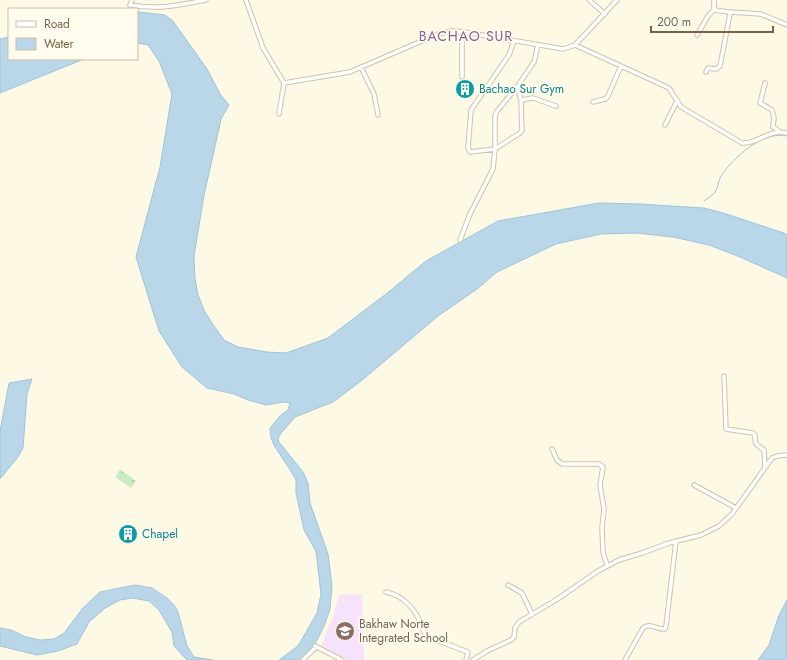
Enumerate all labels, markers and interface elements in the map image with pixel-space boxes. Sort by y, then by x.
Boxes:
legend [8,8,138,60]
scale bar [651,8,773,34]
text: 200 m [657,13,691,31]
text: Road [44,15,70,33]
district label: BACHAO SUR [419,26,513,46]
text: Water [44,35,75,53]
building icon: Bachao Sur Gym [454,78,476,100]
place label: Bachao Sur Gym [479,80,564,98]
building icon: Chapel [117,523,139,545]
place label: Chapel [142,525,178,543]
place label: Bakhaw Norte Integrated School [359,615,448,647]
school or university icon: Bakhaw Norte Integrated School [334,620,356,642]

